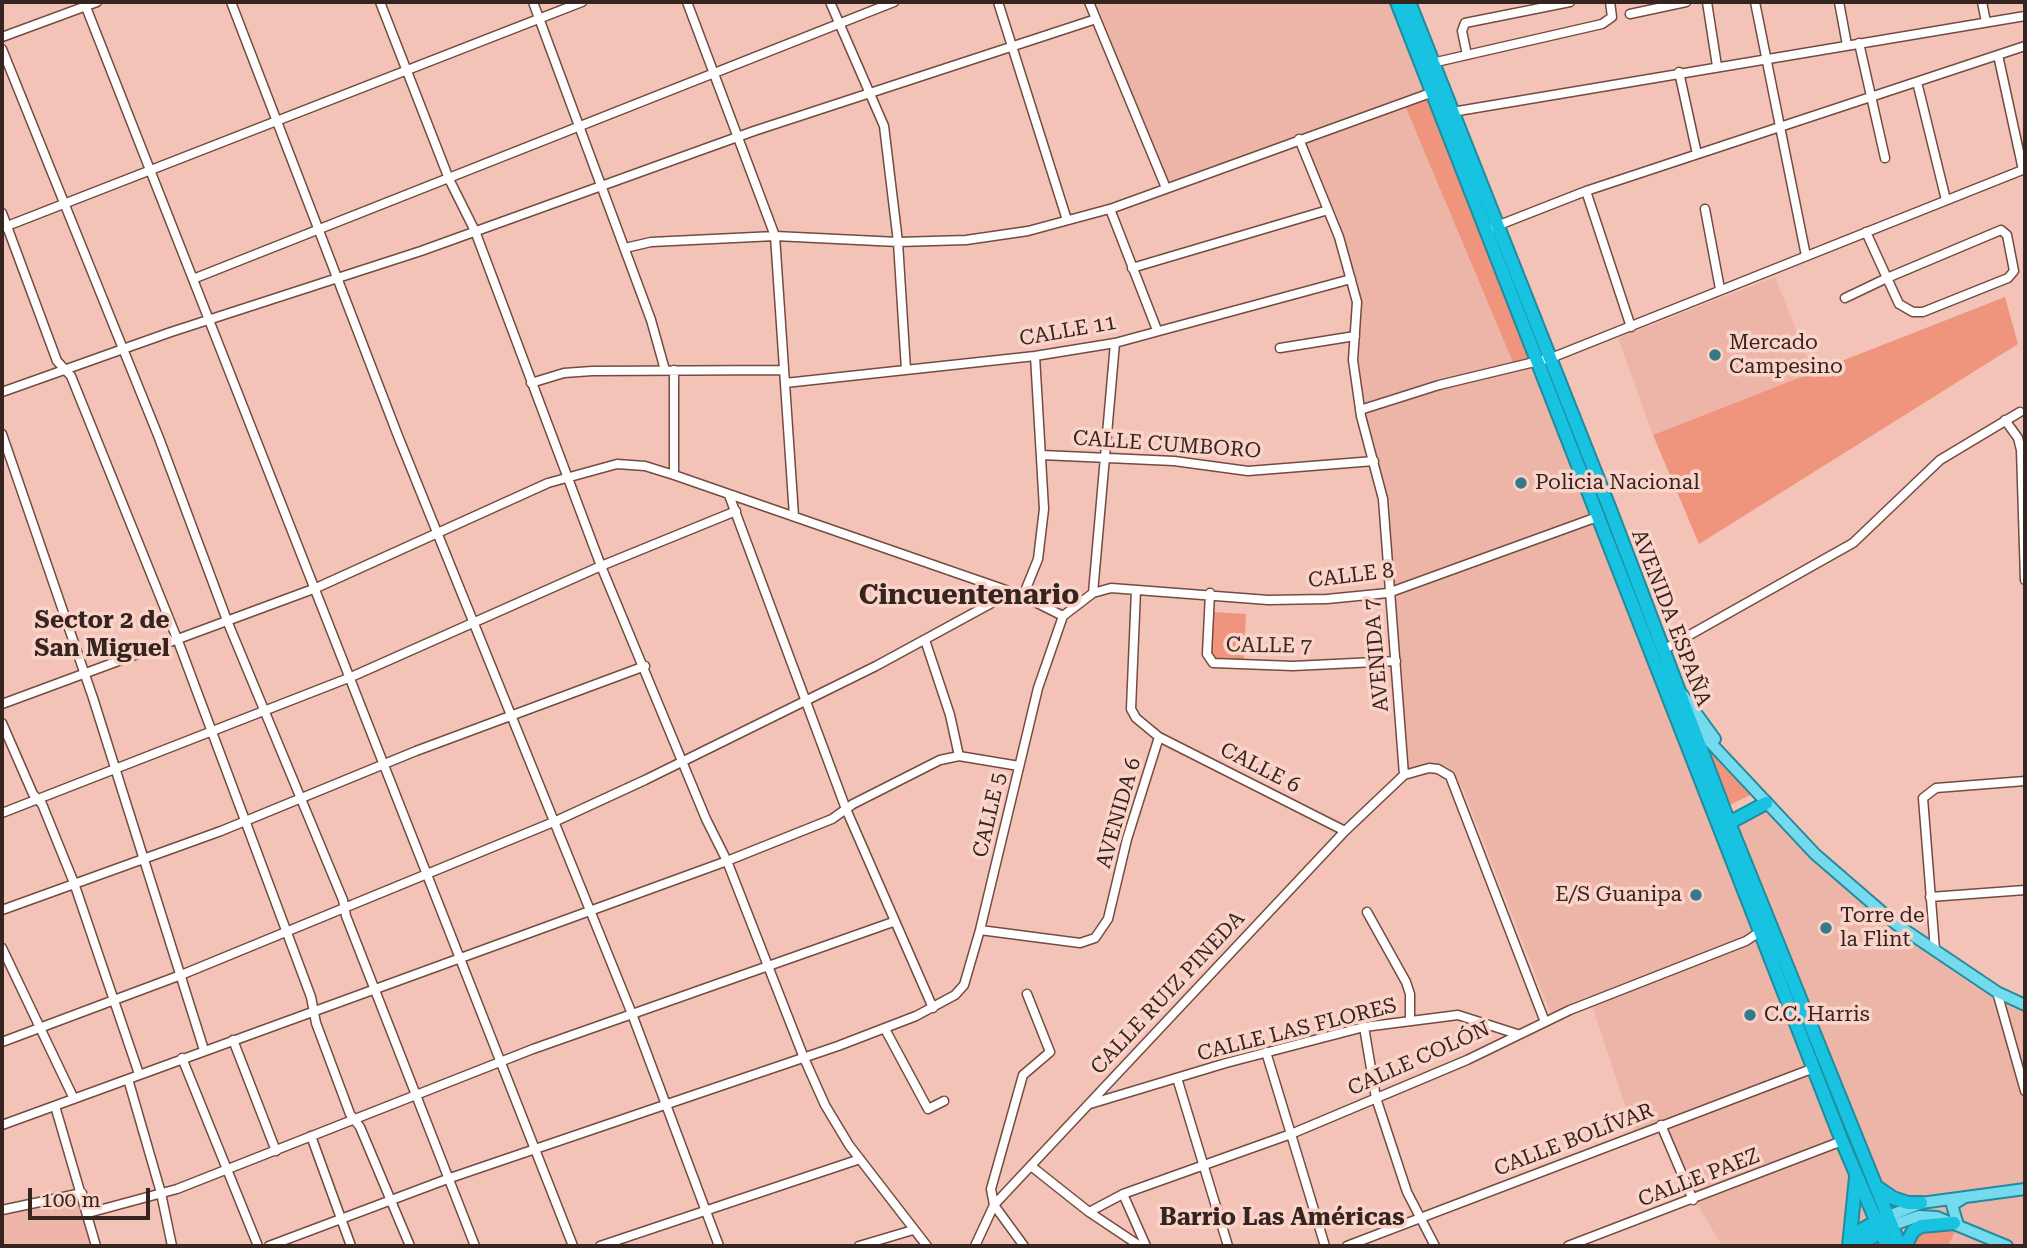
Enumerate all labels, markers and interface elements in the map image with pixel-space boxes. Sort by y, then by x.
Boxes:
street label: CALLE 11 [1018,310,1118,352]
place label: Mercado Campesino [1729,330,1843,380]
marker: Mercado Campesino [1707,347,1723,363]
street label: CALLE CUMBORO [1072,426,1262,464]
place label: Policia Nacional [1535,470,1700,496]
marker: Policia Nacional [1513,475,1529,491]
street label: AVENIDA ESPAÑA [1626,526,1716,710]
street label: CALLE 8 [1307,558,1395,594]
district label: Cincuentenario [859,579,1079,613]
street label: AVENIDA 7 [1359,597,1395,713]
district label: Sector 2 de San Miguel [34,607,170,663]
street label: CALLE 7 [1226,633,1312,659]
street label: CALLE 6 [1216,737,1304,799]
street label: AVENIDA 6 [1091,755,1147,871]
street label: CALLE 5 [968,770,1012,860]
place label: E/S Guanipa [1555,882,1682,908]
marker: E/S Guanipa [1688,887,1704,903]
place label: Torre de la Flint [1840,903,1924,953]
street label: CALLE RUIZ PINEDA [1086,906,1250,1080]
marker: Torre de la Flint [1818,920,1834,936]
street label: CALLE LAS FLORES [1195,993,1399,1067]
place label: C.C. Harris [1764,1002,1870,1028]
marker: C.C. Harris [1742,1007,1758,1023]
street label: CALLE COLÓN [1344,1016,1494,1102]
street label: CALLE BOLÍVAR [1491,1098,1657,1182]
street label: CALLE PAEZ [1635,1143,1763,1213]
scale bar [32,1174,154,1218]
text: 100 m [41,1188,101,1212]
district label: Barrio Las Américas [1159,1204,1405,1232]

